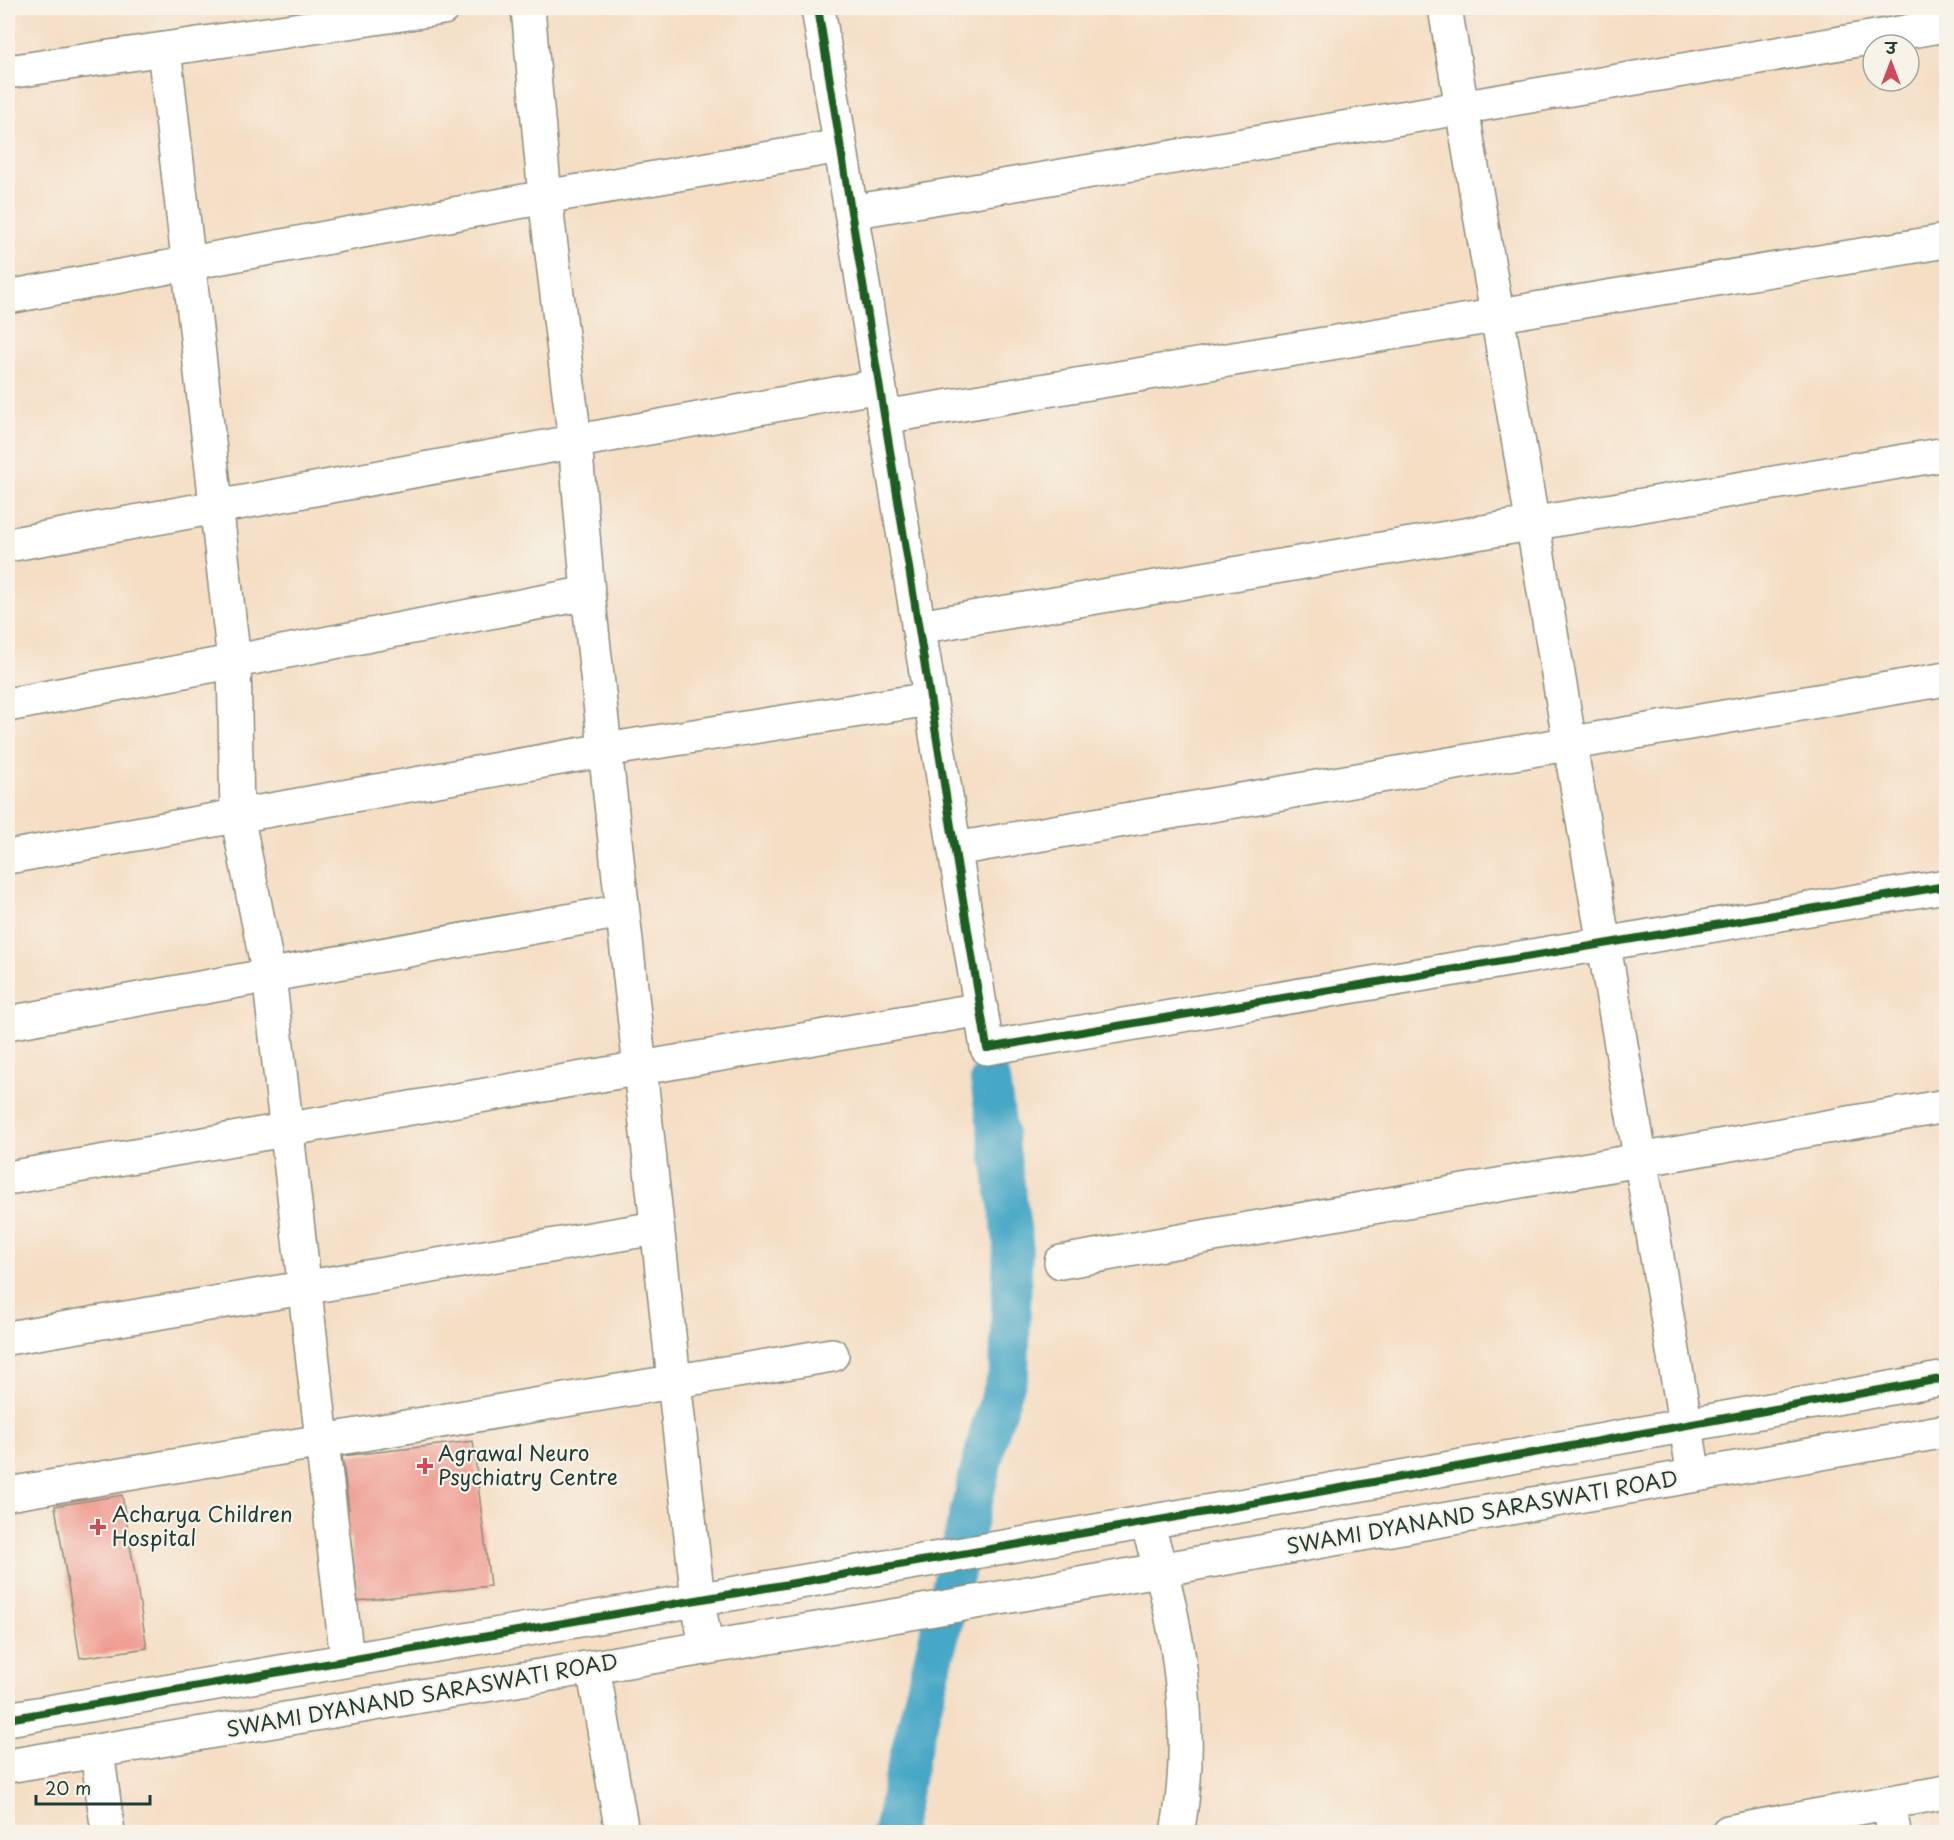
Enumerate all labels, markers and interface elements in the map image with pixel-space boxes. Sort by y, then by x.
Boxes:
north arrow [1861,33,1921,93]
text: उ [1884,35,1898,59]
place label: Agrawal Neuro Psychiatry Centre [438,1436,618,1492]
marker: Agrawal Neuro Psychiatry Centre [416,1457,434,1475]
street label: SWAMI DYANAND SARASWATI ROAD [1283,1461,1680,1561]
place label: Acharya Children Hospital [112,1497,293,1553]
marker: Acharya Children Hospital [89,1518,107,1536]
street label: SWAMI DYANAND SARASWATI ROAD [223,1644,620,1744]
scale bar [36,1768,150,1806]
text: 20 m [45,1774,91,1801]

